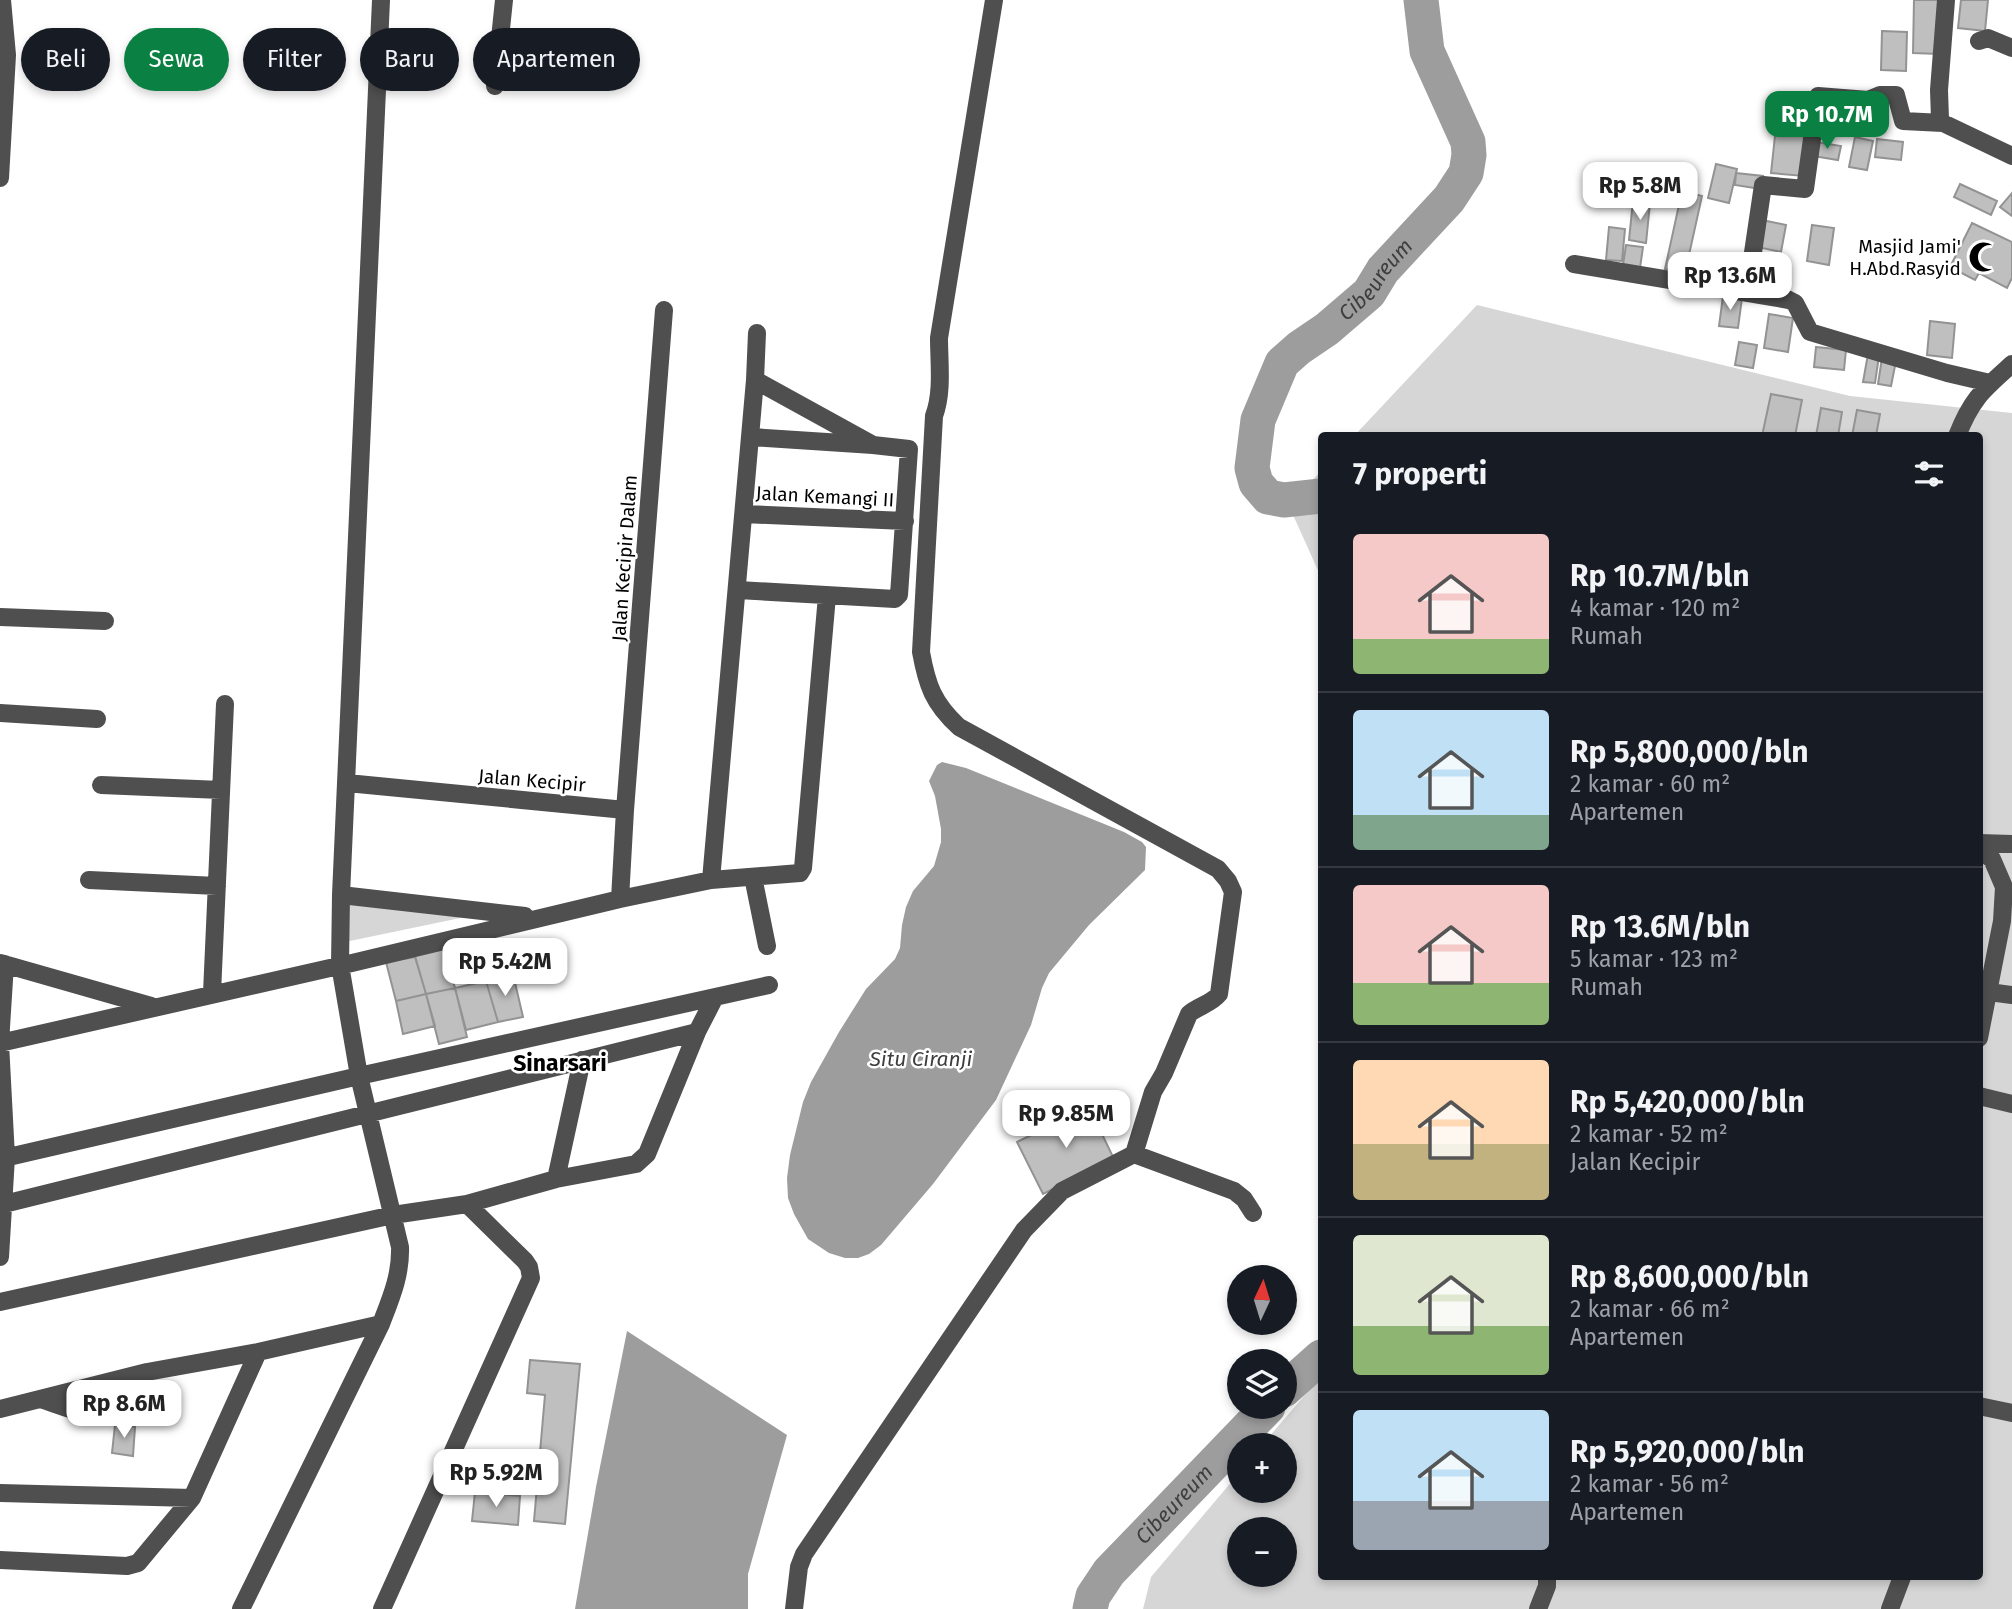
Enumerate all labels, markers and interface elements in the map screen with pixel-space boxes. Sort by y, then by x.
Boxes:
chip: Beli [21,28,110,91]
chip: Sewa [124,28,229,91]
chip: Filter [243,28,346,91]
chip: Baru [360,28,459,91]
chip: Apartemen [473,28,640,91]
pin: Rp 10.7M [1755,92,1899,151]
text: Rp 10.7M [1781,100,1873,128]
pin: Rp 5.8M [1575,162,1705,222]
text: Rp 5.8M [1599,171,1681,199]
water label: Cibeureum [1333,233,1418,326]
place label: Masjid Jami' H.Abd.Rasyid [1849,235,1961,280]
mosque icon: Masjid Jami' H.Abd.Rasyid [1967,240,2001,274]
pin: Rp 13.6M [1658,252,1802,312]
text: Rp 13.6M [1684,261,1776,289]
icon: filters [1910,455,1948,493]
text: 7 properti [1353,456,1487,492]
street label: Jalan Kecipir Dalam [607,474,642,642]
street label: Jalan Kemangi II [755,481,895,512]
text: Rp 10.7M/bln [1570,558,1750,594]
icon: home [1409,562,1493,646]
text: 4 kamar · 120 m² [1570,594,1740,622]
text: Rumah [1570,622,1643,650]
text: Rp 5,800,000/bln [1570,734,1809,770]
icon: home [1409,738,1493,822]
street label: Jalan Kecipir [477,764,587,797]
text: 2 kamar · 60 m² [1570,770,1730,798]
text: Apartemen [1570,798,1684,826]
text: Rp 13.6M/bln [1570,909,1750,945]
icon: home [1409,913,1493,997]
pin: Rp 5.42M [433,939,577,998]
text: 5 kamar · 123 m² [1570,945,1738,973]
text: Rp 5.42M [458,947,552,975]
text: Rumah [1570,973,1643,1001]
water label: Situ Ciranji [869,1046,973,1072]
district label: Sinarsari [513,1049,607,1077]
text: Rp 5,420,000/bln [1570,1084,1805,1120]
icon: home [1409,1088,1493,1172]
pin: Rp 9.85M [994,1090,1138,1150]
text: Rp 9.85M [1018,1099,1114,1127]
text: 2 kamar · 52 m² [1570,1120,1728,1148]
text: Jalan Kecipir [1570,1148,1700,1176]
text: Rp 8,600,000/bln [1570,1259,1809,1295]
icon: home [1409,1263,1493,1347]
north arrow [1227,1265,1297,1335]
map controls [1227,1265,1297,1587]
text: 2 kamar · 66 m² [1570,1295,1730,1323]
text: Apartemen [1570,1323,1684,1351]
button: layers [1227,1349,1297,1419]
pin: Rp 8.6M [59,1380,189,1440]
text: Rp 8.6M [82,1389,166,1417]
button: + [1227,1433,1297,1503]
text: Rp 5,920,000/bln [1570,1434,1805,1470]
icon: home [1409,1438,1493,1522]
pin: Rp 5.92M [424,1450,568,1509]
text: Rp 5.92M [449,1458,543,1486]
water label: Cibeureum [1130,1459,1218,1550]
text: 2 kamar · 56 m² [1570,1470,1729,1498]
text: Apartemen [1570,1498,1684,1526]
button: − [1227,1517,1297,1587]

